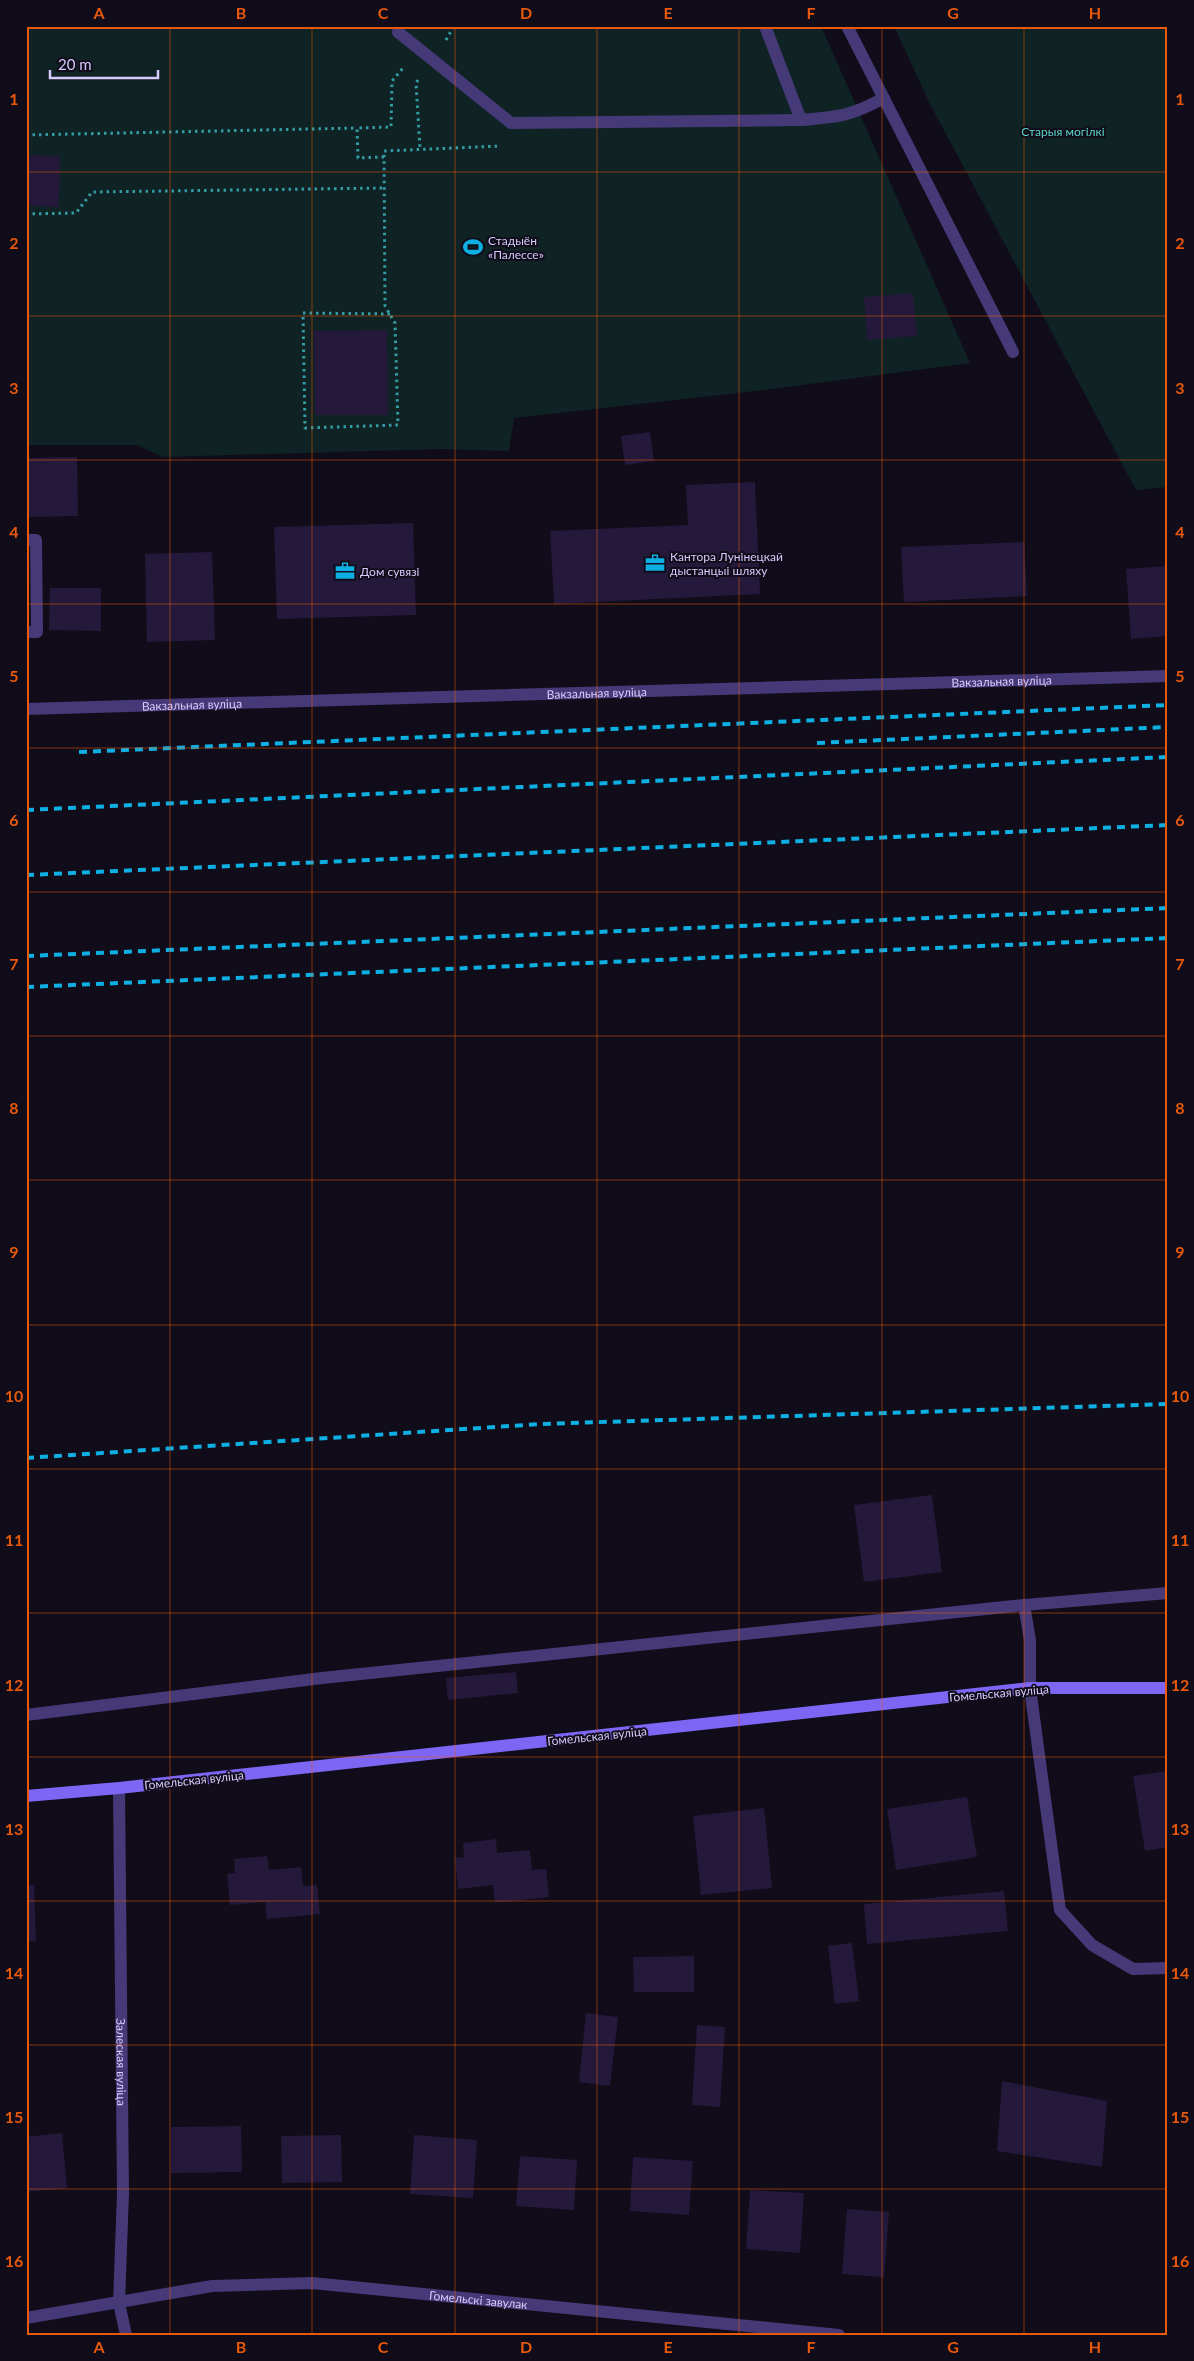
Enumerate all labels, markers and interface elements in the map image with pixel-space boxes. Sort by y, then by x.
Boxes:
text: A [92,3,105,22]
text: B [236,3,246,22]
text: C [378,3,389,22]
text: D [520,3,532,22]
text: E [663,3,673,22]
text: F [806,3,816,22]
text: G [947,3,959,22]
text: H [1089,3,1101,22]
scale bar [50,48,158,80]
text: 20 m [58,55,92,73]
text: 1 [9,89,19,108]
text: 1 [1175,89,1185,108]
park label: Старыя могілкі [1021,124,1105,139]
text: 2 [9,233,19,252]
place label: Стадыён «Палессе» [488,233,544,262]
text: 2 [1175,233,1185,252]
sports icon: Стадыён «Палессе» [462,236,484,258]
text: 3 [9,378,19,397]
text: 3 [1175,378,1185,397]
text: 4 [9,522,19,541]
text: 4 [1175,522,1185,541]
place label: Кантора Лунінецкай дыстанцыі шляху [670,549,783,578]
office icon: Кантора Лунінецкай дыстанцыі шляху [644,552,666,574]
office icon: Дом сувязі [334,560,356,582]
place label: Дом сувязі [360,564,420,579]
text: 5 [9,666,19,685]
text: 5 [1175,666,1185,685]
street label: Вакзальная вуліца [951,672,1052,690]
street label: Вакзальная вуліца [546,684,647,701]
street label: Вакзальная вуліца [142,695,242,713]
text: 6 [9,810,19,829]
text: 6 [1175,810,1185,829]
text: 7 [9,954,19,973]
text: 7 [1175,954,1185,973]
text: 8 [9,1098,19,1117]
text: 8 [1175,1098,1185,1117]
text: 9 [9,1242,19,1261]
text: 9 [1175,1242,1185,1261]
text: 10 [5,1386,23,1405]
text: 10 [1171,1386,1189,1405]
text: 11 [5,1530,23,1549]
text: 11 [1171,1530,1189,1549]
text: 12 [5,1675,23,1694]
text: 12 [1171,1675,1189,1694]
street label: Гомельская вуліца [948,1681,1050,1705]
street label: Гомельская вуліца [546,1723,648,1749]
street label: Гомельская вуліца [143,1767,245,1793]
text: 13 [5,1819,23,1838]
text: 13 [1171,1819,1189,1838]
text: 14 [5,1963,23,1982]
text: 14 [1171,1963,1189,1982]
street label: Залеская вуліца [114,2018,130,2106]
text: 15 [5,2107,23,2126]
text: 15 [1171,2107,1189,2126]
text: 16 [5,2251,23,2270]
text: 16 [1171,2251,1189,2270]
street label: Гомельскі завулак [429,2287,529,2312]
text: A [92,2337,105,2356]
text: B [236,2337,246,2356]
text: C [378,2337,389,2356]
text: D [520,2337,532,2356]
text: E [663,2337,673,2356]
text: F [806,2337,816,2356]
text: G [947,2337,959,2356]
text: H [1089,2337,1101,2356]

